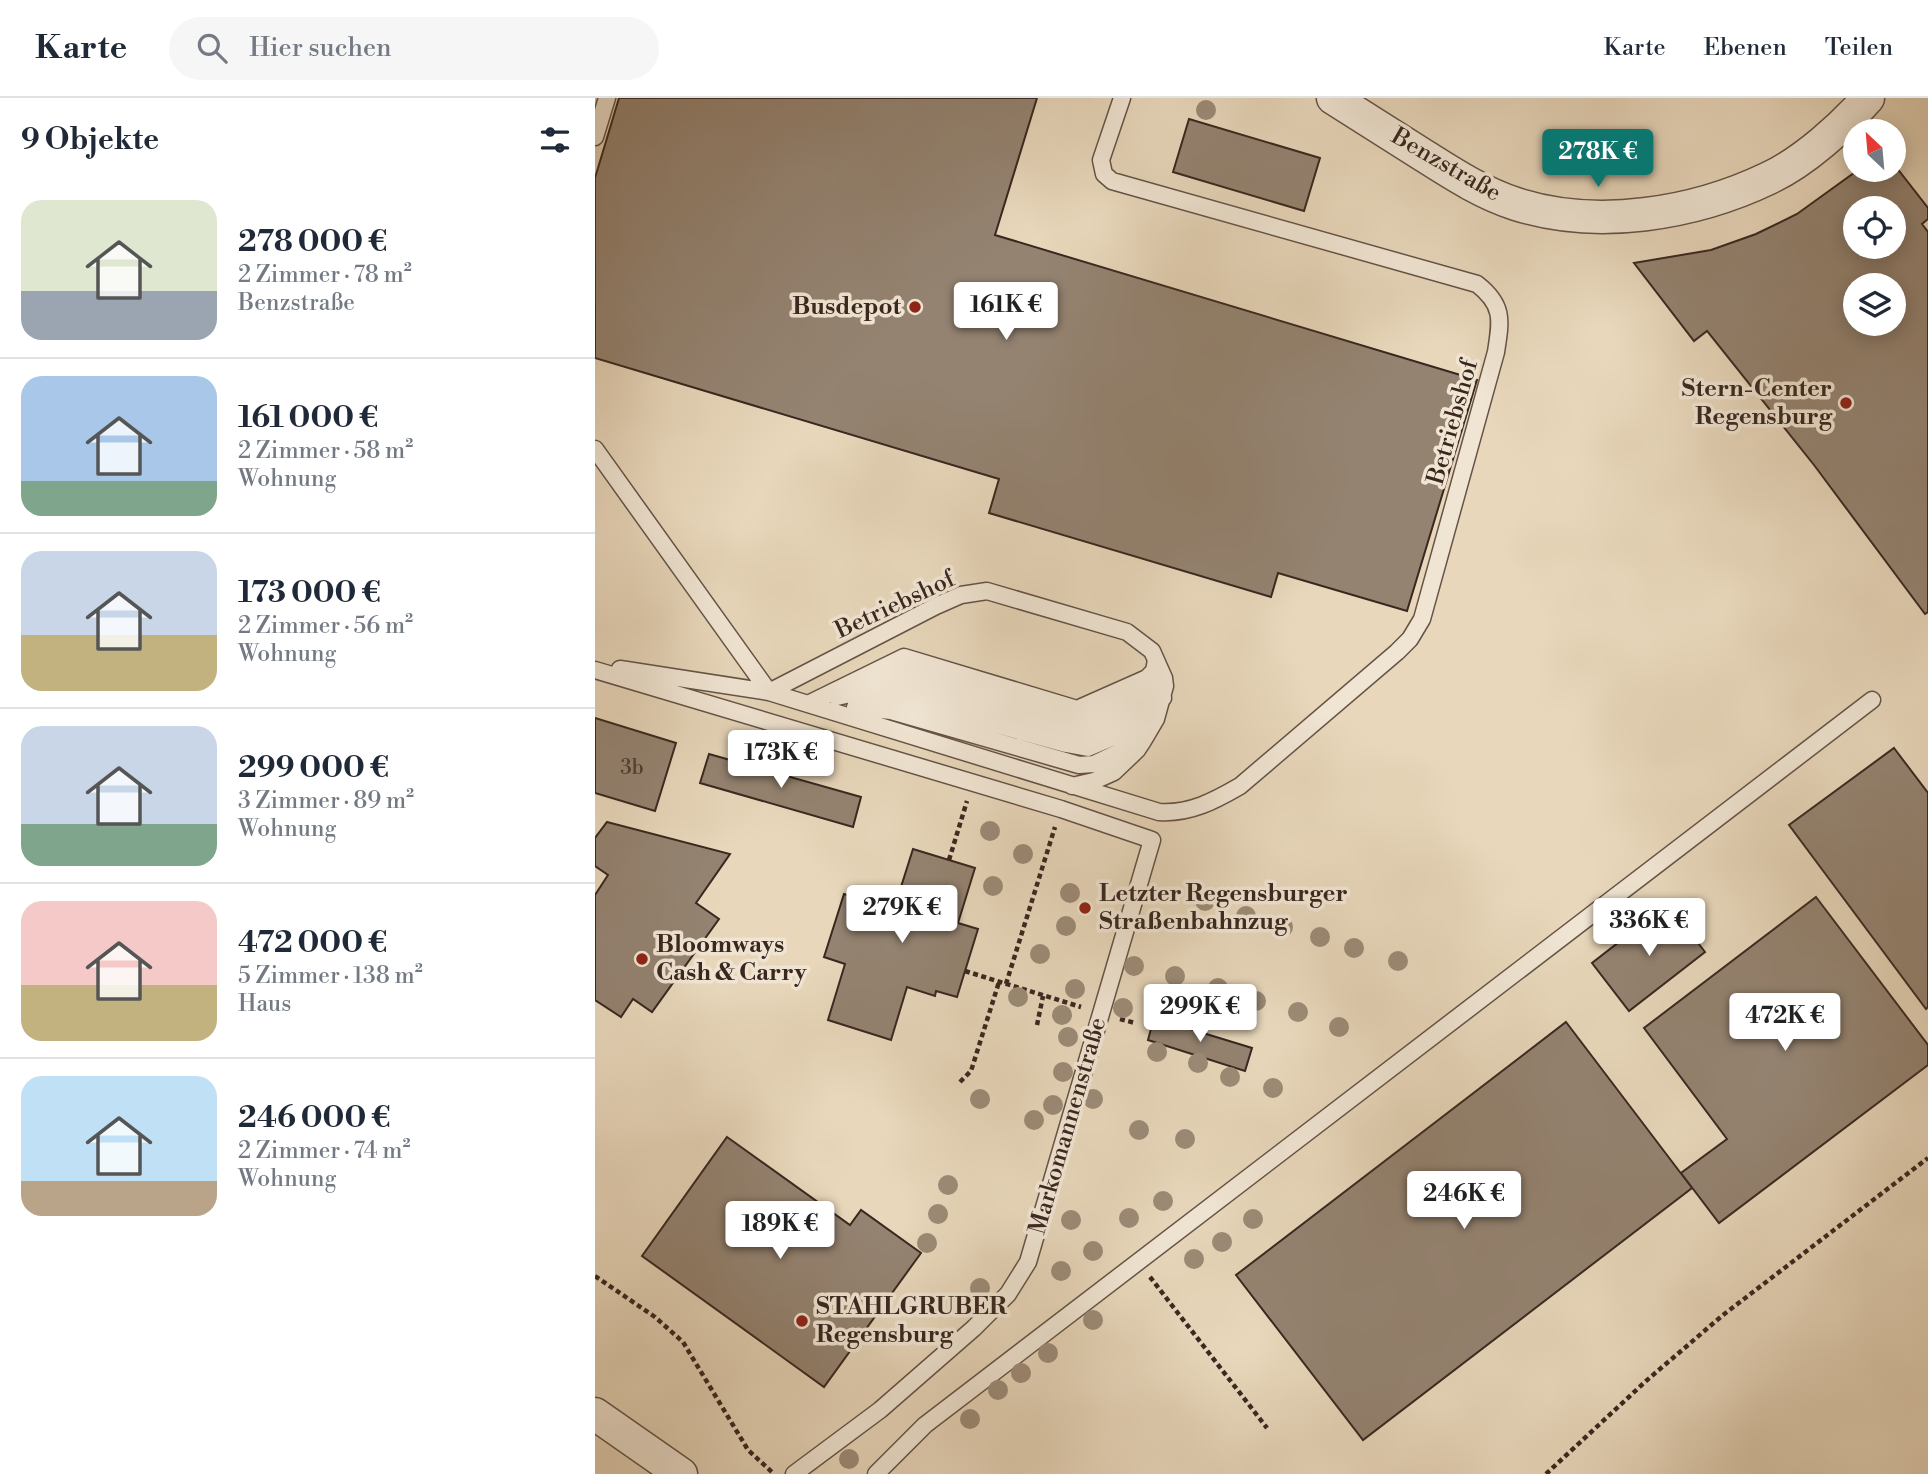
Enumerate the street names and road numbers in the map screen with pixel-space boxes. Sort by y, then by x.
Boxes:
street label: Benzstraße [1385,121,1506,208]
street label: Betriebshof [1421,355,1486,489]
street label: Betriebshof [829,564,961,646]
street label: Markomannenstraße [1023,1014,1113,1238]

